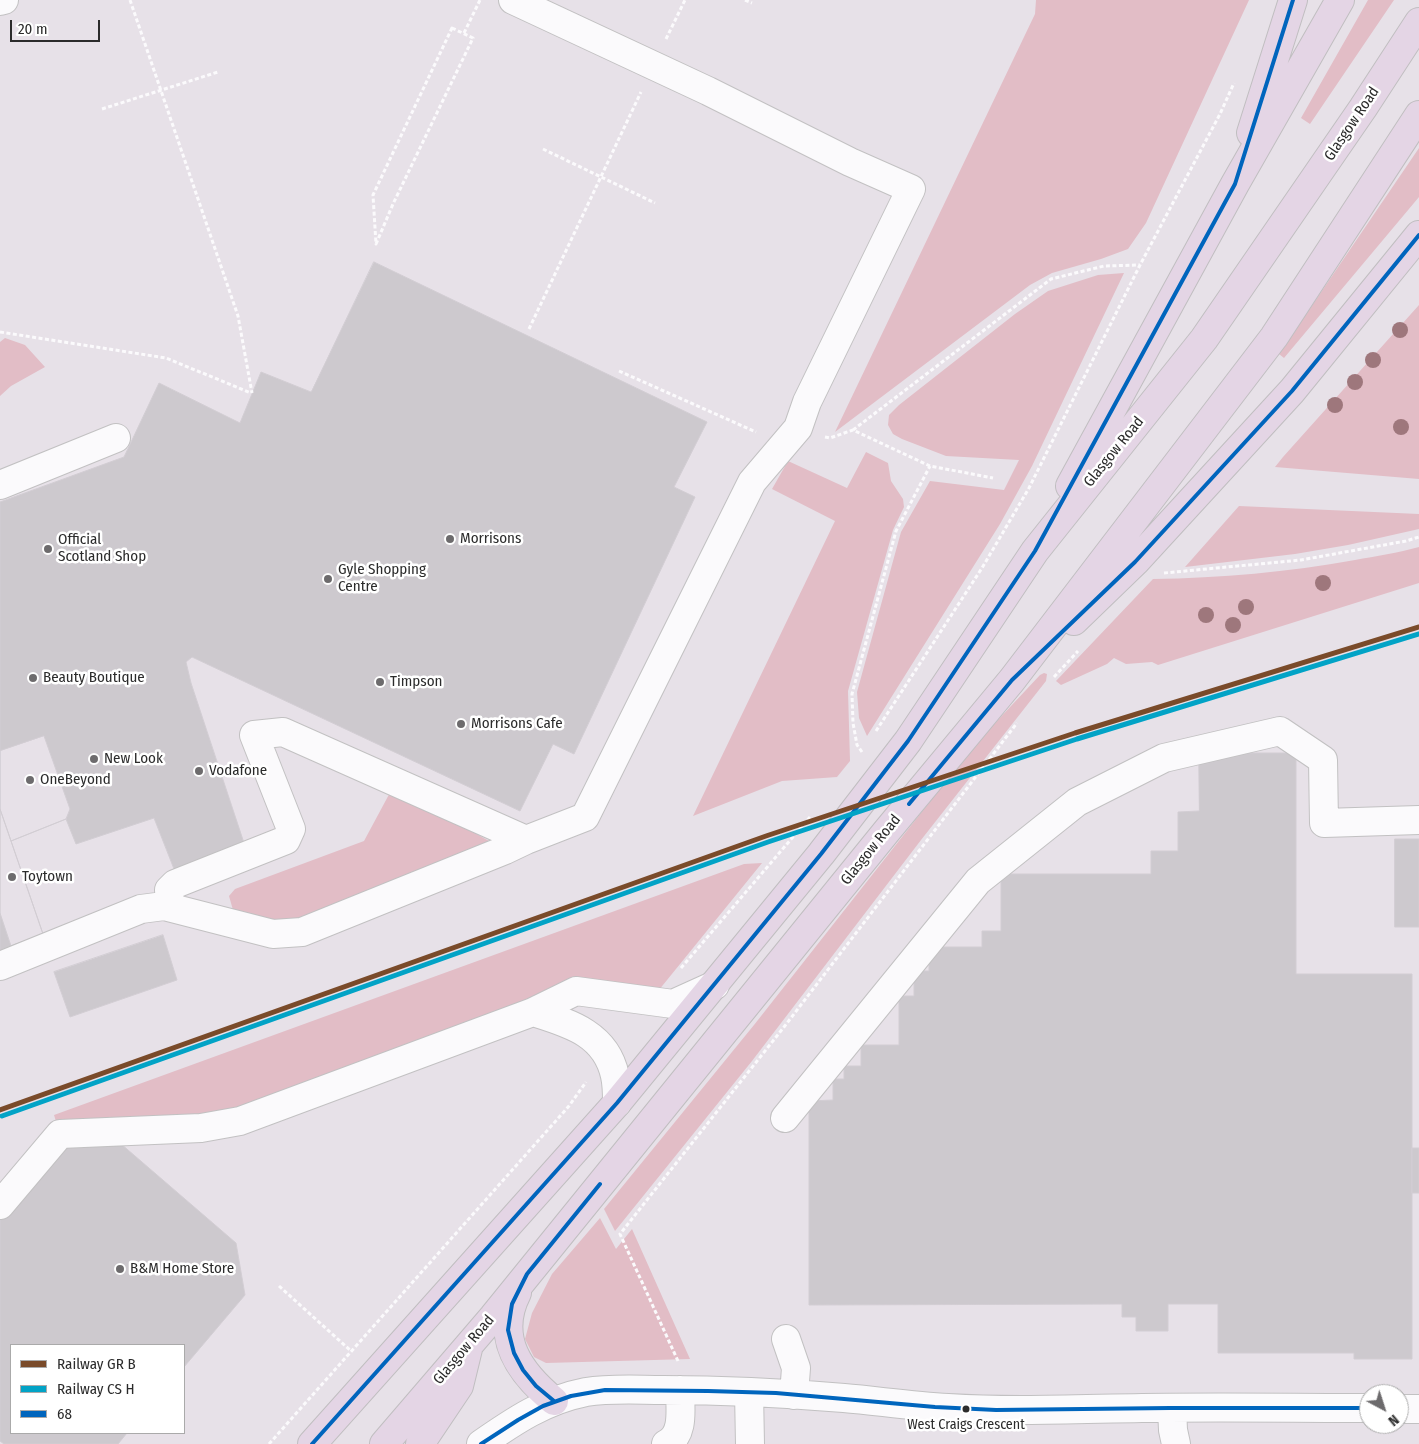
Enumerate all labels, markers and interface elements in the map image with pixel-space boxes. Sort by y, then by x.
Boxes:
scale bar [12,10,102,42]
text: 20 m [18,20,48,38]
street label: Glasgow Road [1321,84,1383,164]
street label: Glasgow Road [1080,413,1148,491]
place label: Morrisons [460,530,521,548]
place label: Official Scotland Shop [58,531,146,566]
marker: Morrisons [444,533,456,545]
marker: Official Scotland Shop [42,543,54,555]
place label: Gyle Shopping Centre [338,561,426,596]
marker: Gyle Shopping Centre [322,573,334,585]
place label: Beauty Boutique [43,669,145,687]
marker: Beauty Boutique [27,672,39,684]
place label: Timpson [390,673,442,691]
marker: Timpson [374,676,386,688]
place label: Morrisons Cafe [471,715,563,733]
marker: Morrisons Cafe [455,718,467,730]
place label: New Look [104,750,163,768]
marker: New Look [88,753,100,765]
place label: Vodafone [209,762,267,780]
marker: Vodafone [193,765,205,777]
place label: OneBeyond [40,771,111,789]
marker: OneBeyond [24,774,36,786]
street label: Glasgow Road [837,811,905,889]
place label: Toytown [22,868,73,886]
marker: Toytown [6,871,18,883]
place label: B&M Home Store [130,1260,234,1278]
marker: B&M Home Store [114,1263,126,1275]
street label: Glasgow Road [430,1312,498,1388]
legend [10,1344,185,1434]
text: Railway GR B [57,1355,136,1373]
text: Railway CS H [57,1380,135,1398]
north arrow [1359,1384,1409,1434]
marker: West Craigs Crescent [961,1404,971,1414]
text: 68 [57,1405,72,1423]
text: N [1385,1411,1402,1429]
place label: West Craigs Crescent [907,1417,1025,1433]

